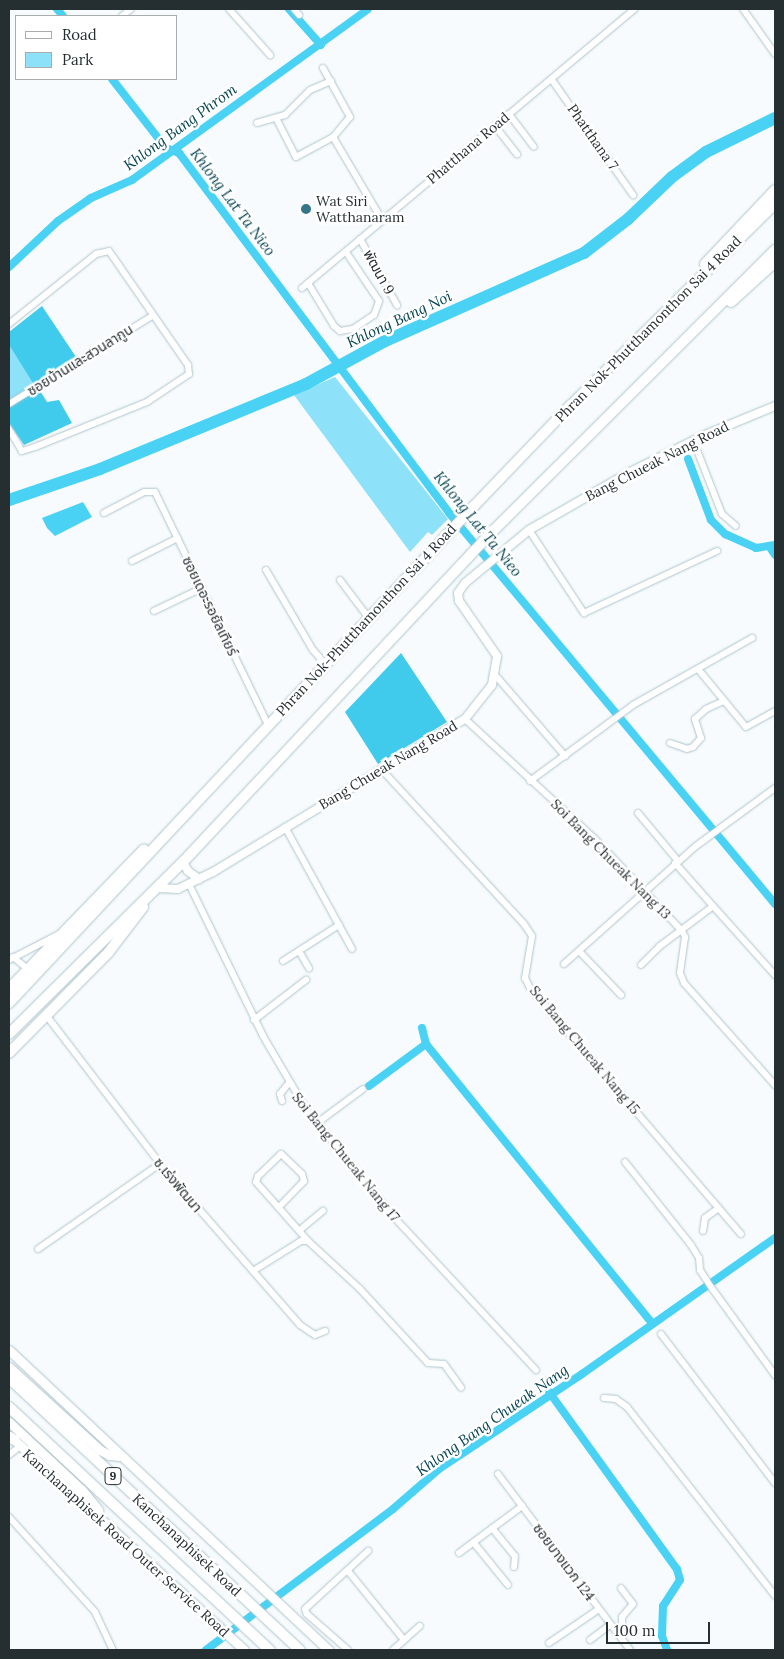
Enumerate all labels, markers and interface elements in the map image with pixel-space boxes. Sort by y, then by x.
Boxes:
legend [15,15,178,80]
text: Road [62,25,97,44]
text: Park [62,50,93,69]
water label: Khlong Bang Phrom [120,80,240,174]
street label: Phatthana 7 [564,101,622,173]
street label: Phatthana Road [423,109,513,187]
water label: Khlong Lat Ta Nieo [187,145,279,259]
place label: Wat Siri Watthanaram [316,193,405,226]
marker: Wat Siri Watthanaram [300,203,312,215]
street label: Phran Nok-Phutthamonthon Sai 4 Road [551,232,745,426]
street label: พัฒนา 9 [360,247,398,297]
water label: Khlong Bang Noi [344,287,454,351]
street label: ซอยบ้านและสวนลากูน [24,321,136,399]
street label: Bang Chueak Nang Road [583,418,731,504]
water label: Khlong Lat Ta Nieo [430,468,526,580]
street label: Phran Nok-Phutthamonthon Sai 4 Road [272,521,460,719]
street label: ซอยเดอะรอยัลเทียร์ [179,554,241,658]
street label: Bang Chueak Nang Road [316,717,460,813]
street label: Soi Bang Chueak Nang 13 [548,796,674,922]
street label: Soi Bang Chueak Nang 15 [526,982,644,1118]
street label: Soi Bang Chueak Nang 17 [289,1089,403,1225]
street label: ซ.เร่งพัฒนา [150,1154,206,1216]
water label: Khlong Bang Chueak Nang [413,1361,571,1479]
street label: Kanchanaphisek Road Outer Service Road [19,1446,233,1640]
road number: 9 [104,1466,122,1485]
street label: Kanchanaphisek Road [129,1490,245,1600]
street label: ซอยบางแวก 124 [529,1520,599,1604]
scale bar [609,1612,713,1644]
text: 100 m [614,1621,655,1640]

